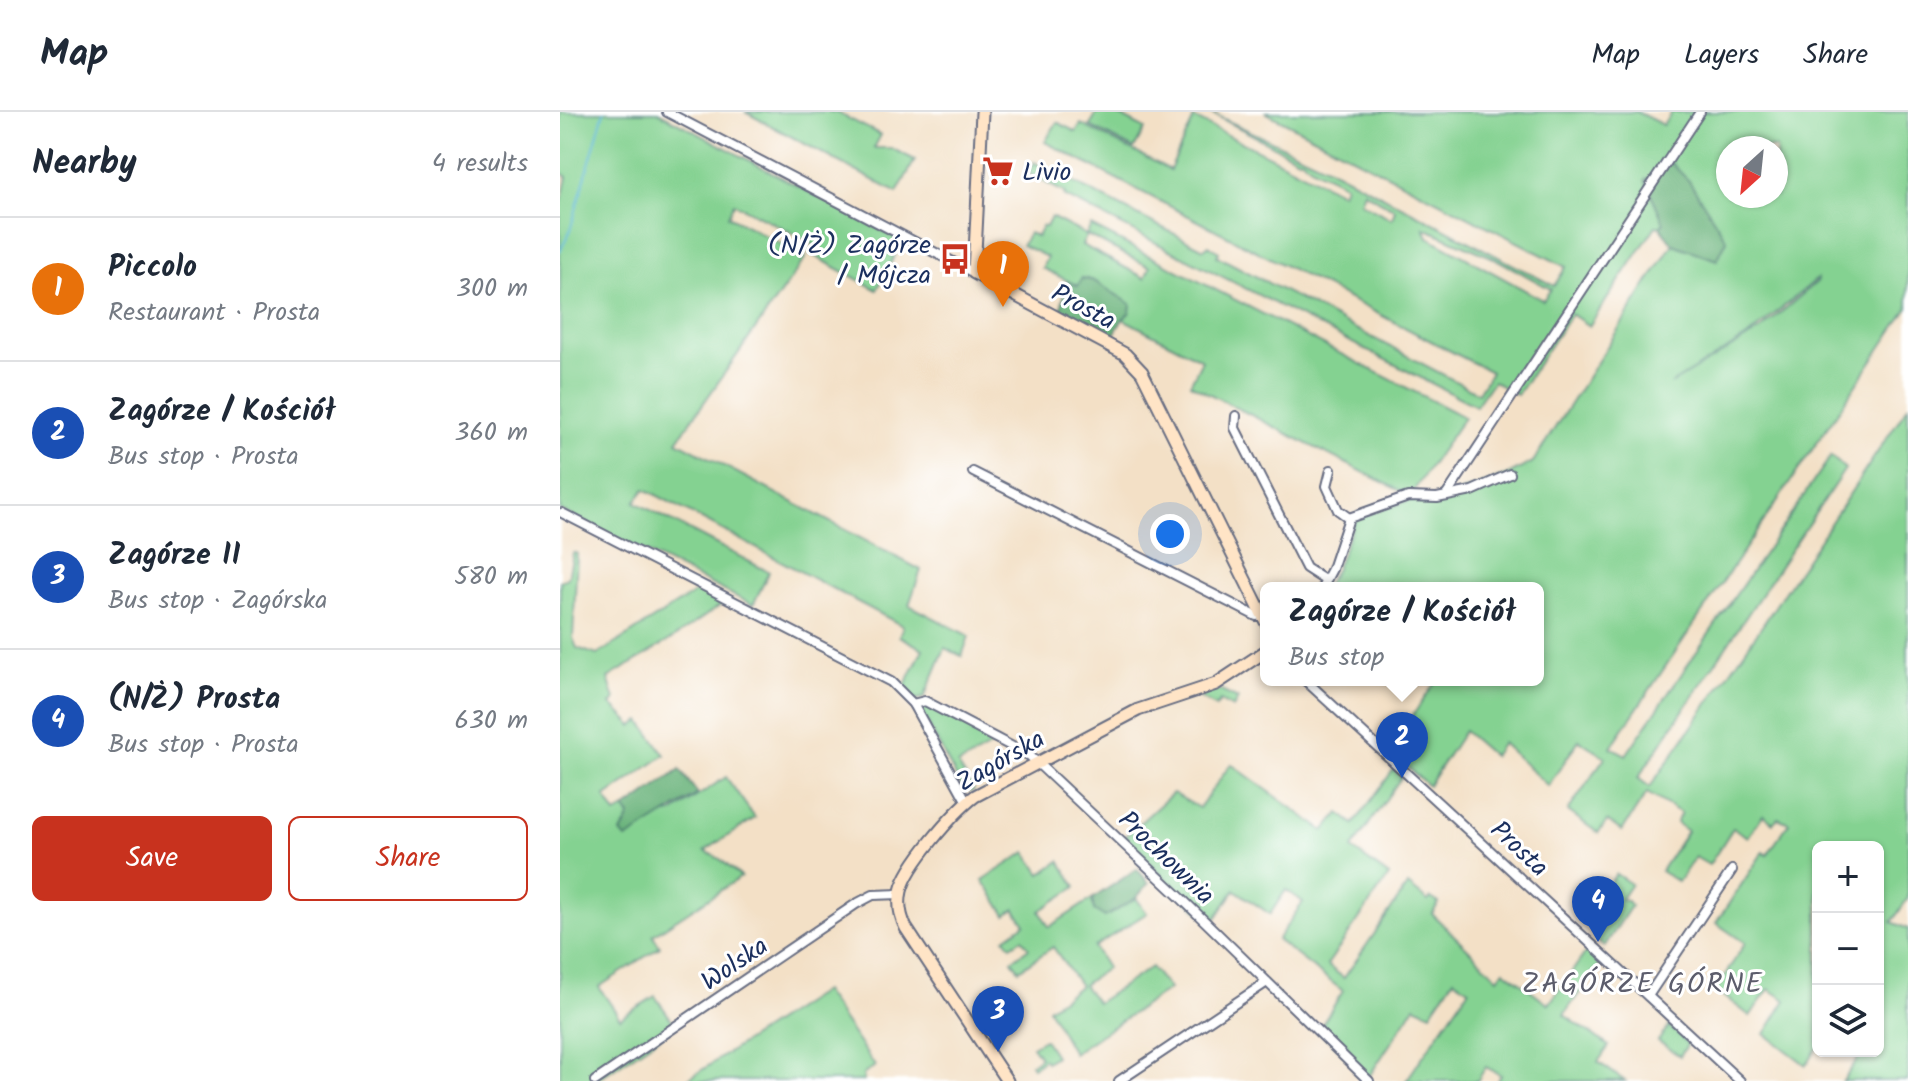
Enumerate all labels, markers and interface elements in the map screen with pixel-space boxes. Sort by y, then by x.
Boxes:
text: Map [40,25,109,85]
text: Map [1591,33,1640,78]
text: Layers [1684,33,1759,78]
text: Share [1803,33,1868,78]
north arrow [1716,136,1788,208]
text: Nearby [32,137,137,191]
text: 4 results [432,143,528,185]
place label: Livio [1022,152,1071,194]
supermarket icon: Livio [981,154,1015,188]
place label: (N/Ż) Zagórze / Mójcza [768,225,931,297]
pin: 1 [977,241,1029,307]
bus stop icon: (N/Ż) Zagórze / Mójcza [938,242,972,276]
text: Piccolo [108,244,197,292]
text: 1 [54,268,62,310]
text: 300 m [456,268,528,310]
street label: Prosta [1043,273,1123,342]
text: Restaurant · Prosta [108,292,320,334]
text: Zagórze / Kościół [108,388,335,436]
text: 2 [50,412,66,454]
text: 360 m [455,412,528,454]
text: Bus stop · Prosta [108,436,299,478]
your location [1150,514,1190,554]
text: Zagórze II [108,532,241,580]
text: 3 [51,556,65,598]
text: 580 m [454,556,528,598]
text: Bus stop · Zagórska [108,580,327,622]
popup [1260,582,1544,686]
text: Zagórze / Kościół [1288,589,1516,637]
text: Bus stop [1288,637,1384,679]
text: (N/Ż) Prosta [108,676,280,724]
text: 4 [51,700,65,742]
text: 630 m [455,700,528,742]
pin: 2 [1376,712,1428,778]
street label: Zagórska [949,719,1053,804]
text: Bus stop · Prosta [108,724,299,766]
street label: Prochownia [1107,801,1224,916]
street label: Prosta [1480,811,1558,888]
button: Save [32,816,272,901]
button: Share [288,816,528,901]
map controls [1812,841,1884,1057]
button: + [1812,841,1884,913]
pin: 4 [1572,876,1624,942]
button: − [1812,913,1884,985]
street label: Wolska [693,927,778,1003]
district label: ZAGÓRZE GÓRNE [1522,962,1764,1007]
button: layers [1812,985,1884,1057]
pin: 3 [972,986,1024,1052]

